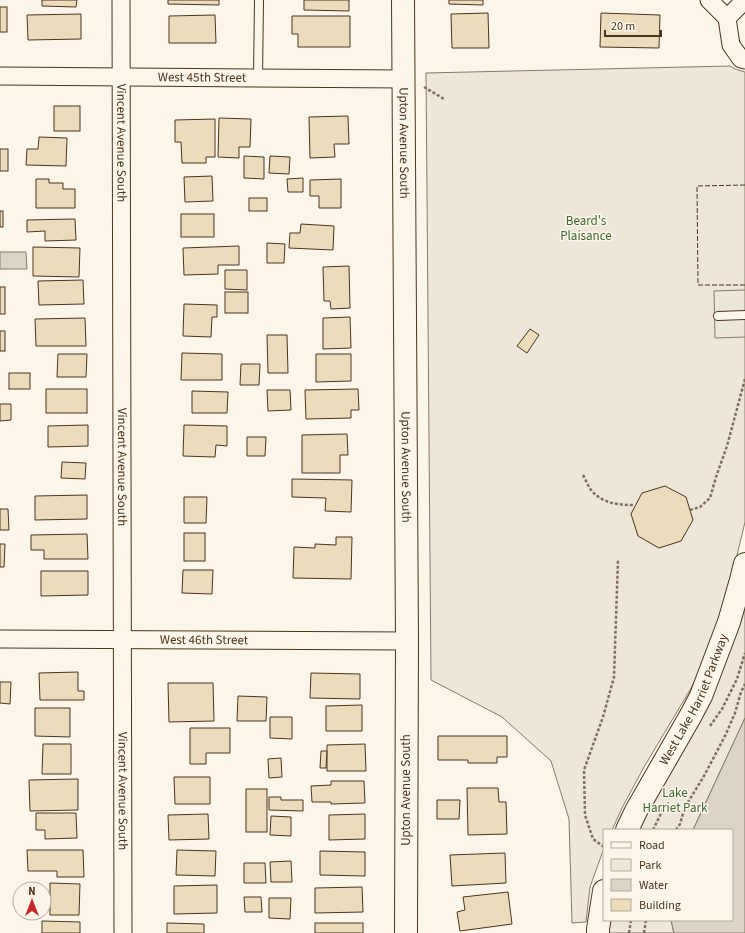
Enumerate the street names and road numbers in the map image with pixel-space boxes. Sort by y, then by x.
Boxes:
street label: West 45th Street [158,68,247,87]
street label: Vincent Avenue South [112,84,130,202]
street label: Upton Avenue South [395,87,413,199]
street label: Vincent Avenue South [113,408,131,526]
street label: Upton Avenue South [397,411,415,523]
street label: West 46th Street [160,631,249,649]
street label: West Lake Harriet Parkway [655,631,733,769]
street label: Vincent Avenue South [114,732,132,850]
street label: Upton Avenue South [397,734,415,846]

